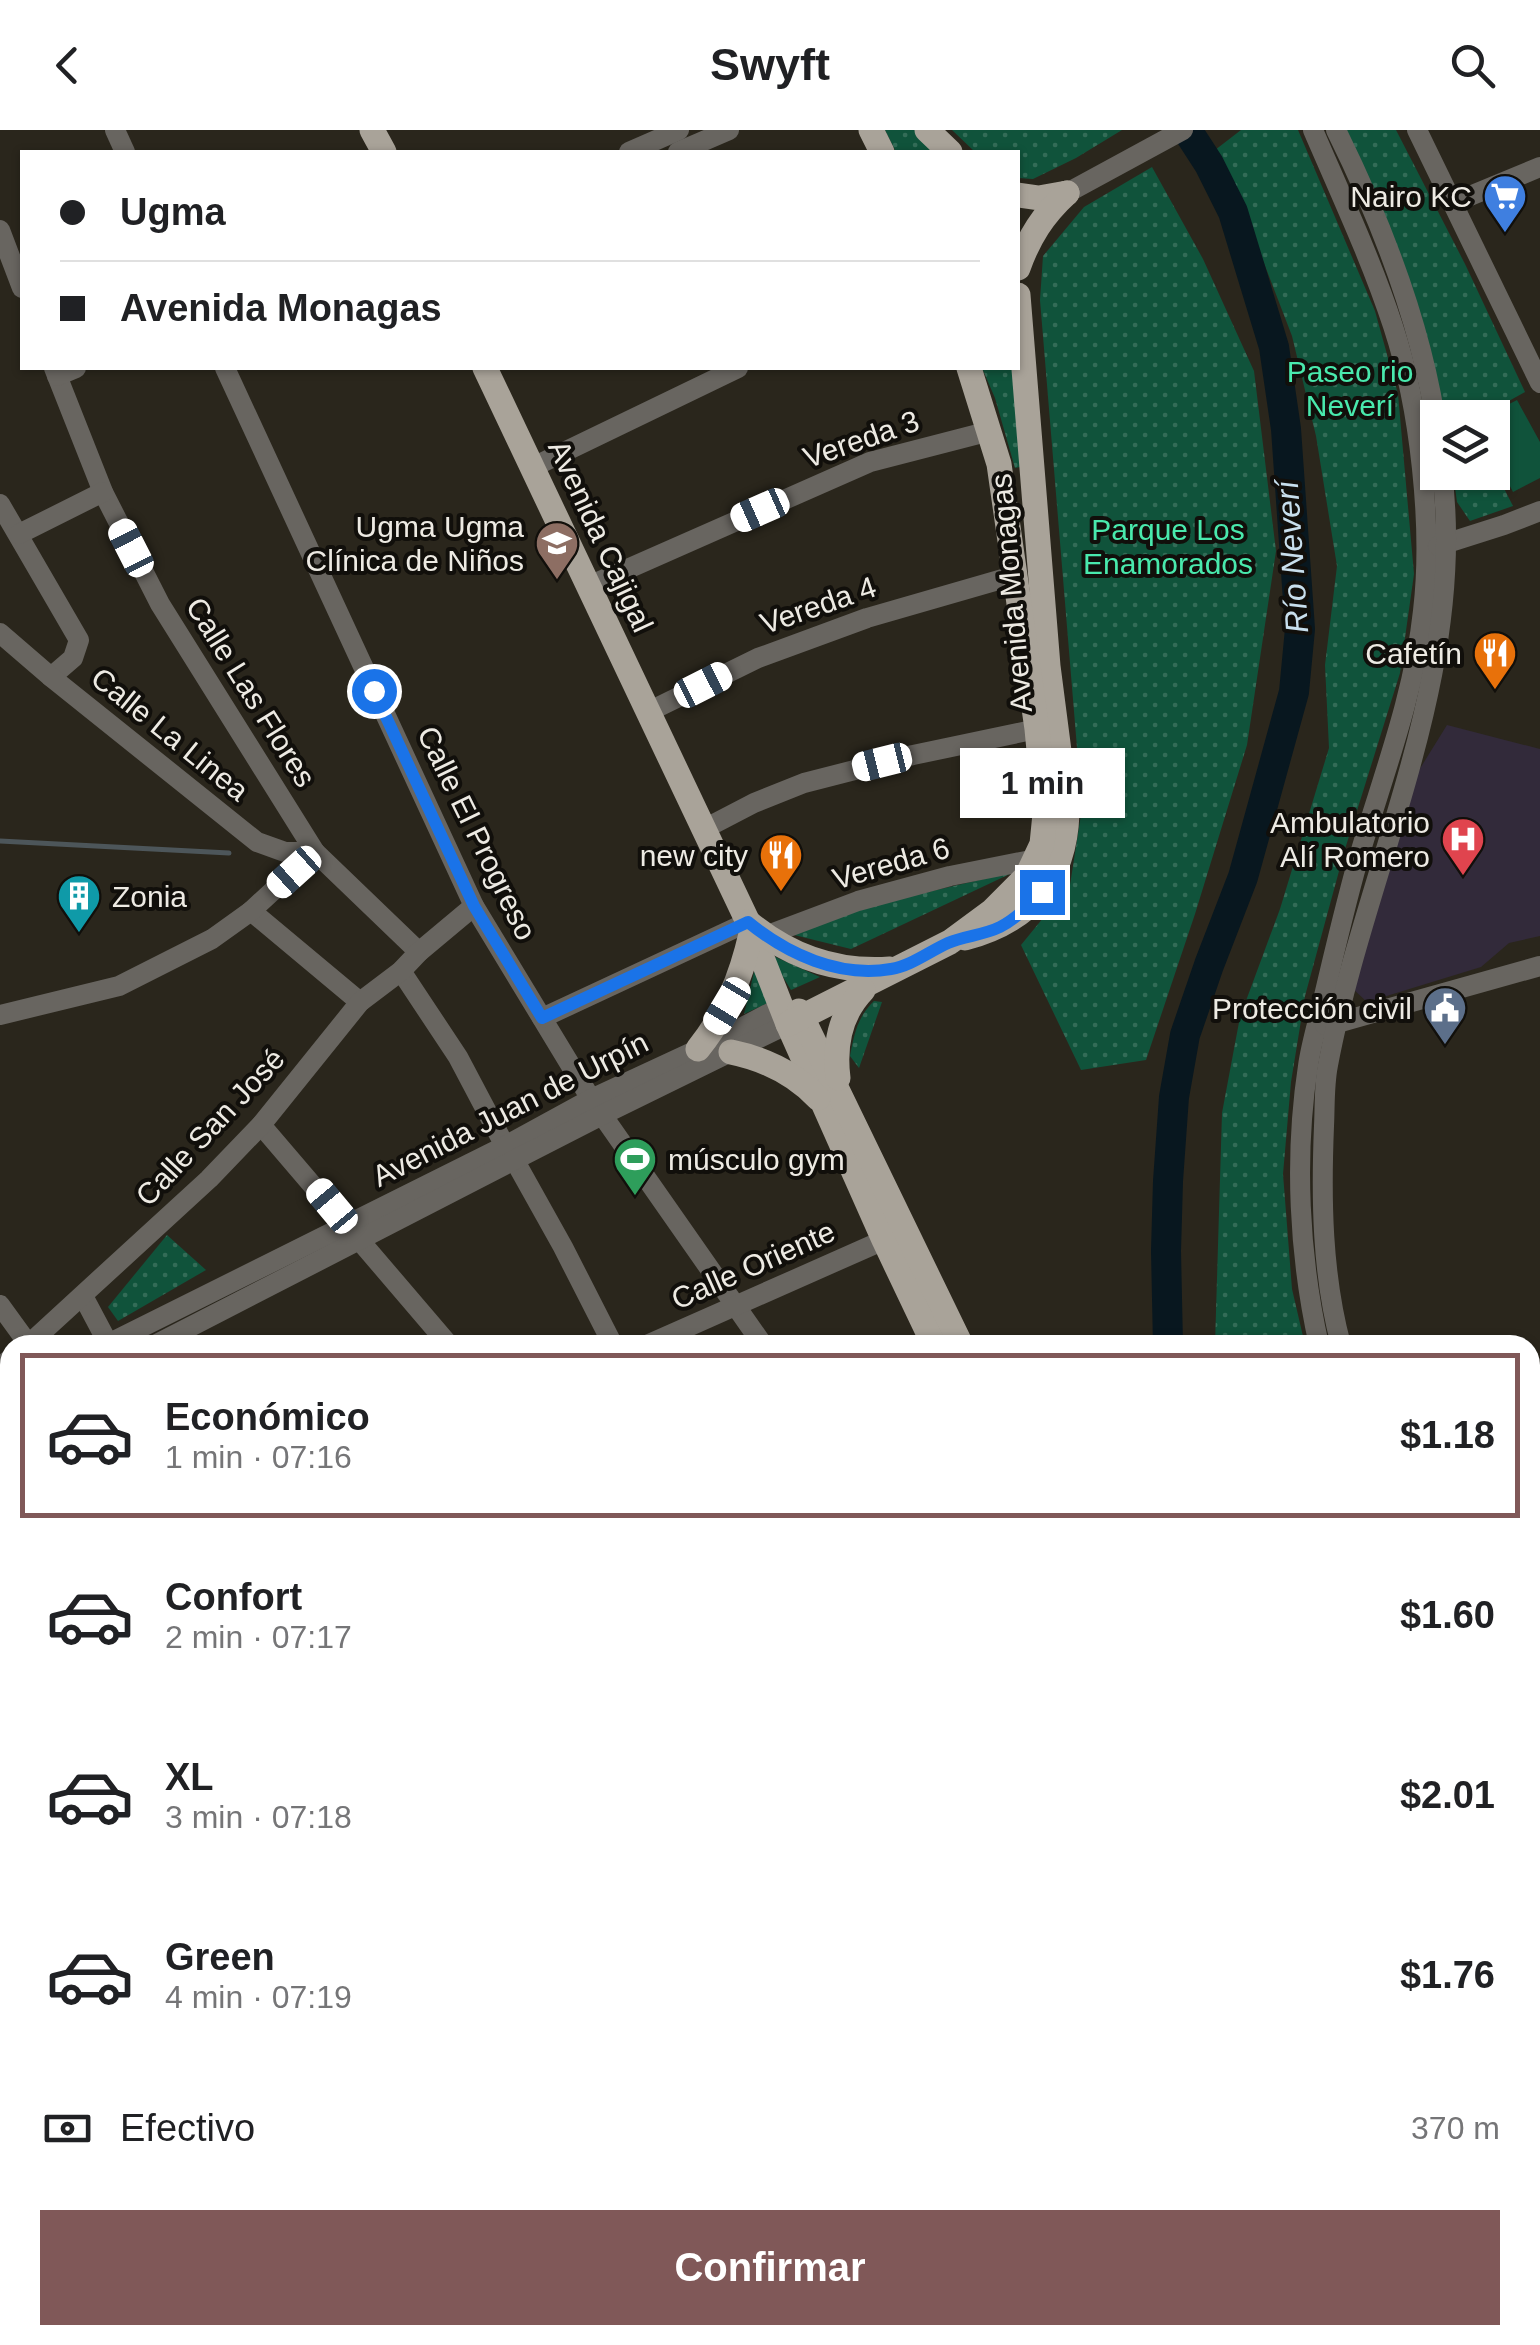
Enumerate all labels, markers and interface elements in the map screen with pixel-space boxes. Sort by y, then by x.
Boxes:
icon: back [40,38,95,93]
icon: search [1445,38,1500,93]
text: Swyft [710,39,830,90]
supermarket icon: Nairo KC [1482,173,1528,234]
place label: Nairo KC [1350,180,1472,213]
text: Ugma [120,191,226,233]
text: Avenida Monagas [120,287,442,329]
park label: Paseo rio Neverí [1287,355,1413,422]
map controls [1420,400,1510,490]
button: layers [1420,400,1510,490]
street label: Vereda 3 [799,404,923,474]
street label: Avenida Cajigal [542,435,660,637]
street label: Avenida Monagas [984,472,1038,714]
water label: Río Neverí [1268,476,1315,635]
car [726,484,794,536]
place label: Ugma Ugma Clínica de Niños [306,510,524,577]
park label: Parque Los Enamorados [1083,513,1253,580]
car [104,514,158,582]
school or university icon: Ugma Ugma Clínica de Niños [534,520,580,581]
street label: Vereda 4 [756,570,880,640]
street label: Calle Las Flores [180,591,322,793]
restaurant icon: Cafetín [1472,630,1518,691]
place label: Cafetín [1365,637,1462,670]
car [669,658,737,712]
street label: Calle La Linea [85,661,255,807]
route start [352,669,397,714]
street label: Calle El Progreso [411,721,543,945]
car [849,740,915,784]
callout: 1 min [960,747,1124,817]
text: 1 min [1001,765,1084,801]
place label: Ambulatorio Alí Romero [1270,806,1430,873]
hospital icon: Ambulatorio Alí Romero [1440,816,1486,877]
street label: Vereda 6 [829,831,953,895]
restaurant icon: new city [758,832,804,893]
place label: new city [640,839,748,872]
car [262,841,326,903]
route end [1020,870,1065,915]
building icon: Zonia [56,873,102,934]
place label: Zonia [112,880,187,913]
car [699,973,755,1039]
public building icon: Protección civil [1422,985,1468,1046]
place label: Protección civil [1212,992,1412,1025]
street label: Avenida Juan de Urpín [367,1025,653,1193]
street label: Calle San José [129,1042,291,1212]
sports icon: músculo gym [612,1136,658,1197]
place label: músculo gym [668,1143,845,1176]
car [301,1173,363,1239]
street label: Calle Oriente [666,1214,840,1316]
icon: car [45,1391,135,1481]
text: Económico [165,1396,370,1438]
text: $1.18 [1400,1414,1495,1456]
text: 1 min · 07:16 [165,1439,352,1475]
icon: car [45,1571,135,1661]
text: Confort [165,1576,302,1618]
text: $1.60 [1400,1594,1495,1636]
text: 2 min · 07:17 [165,1619,352,1655]
icon: car [45,1751,135,1841]
text: XL [165,1756,214,1798]
text: $2.01 [1400,1774,1495,1816]
text: 3 min · 07:18 [165,1799,352,1835]
icon: car [45,1931,135,2021]
text: Green [165,1936,275,1978]
text: $1.76 [1400,1954,1495,1996]
text: 4 min · 07:19 [165,1979,352,2015]
icon: cash [40,2101,95,2156]
text: Efectivo [120,2107,255,2149]
text: 370 m [1411,2110,1500,2146]
button: Confirmar [40,2210,1500,2325]

